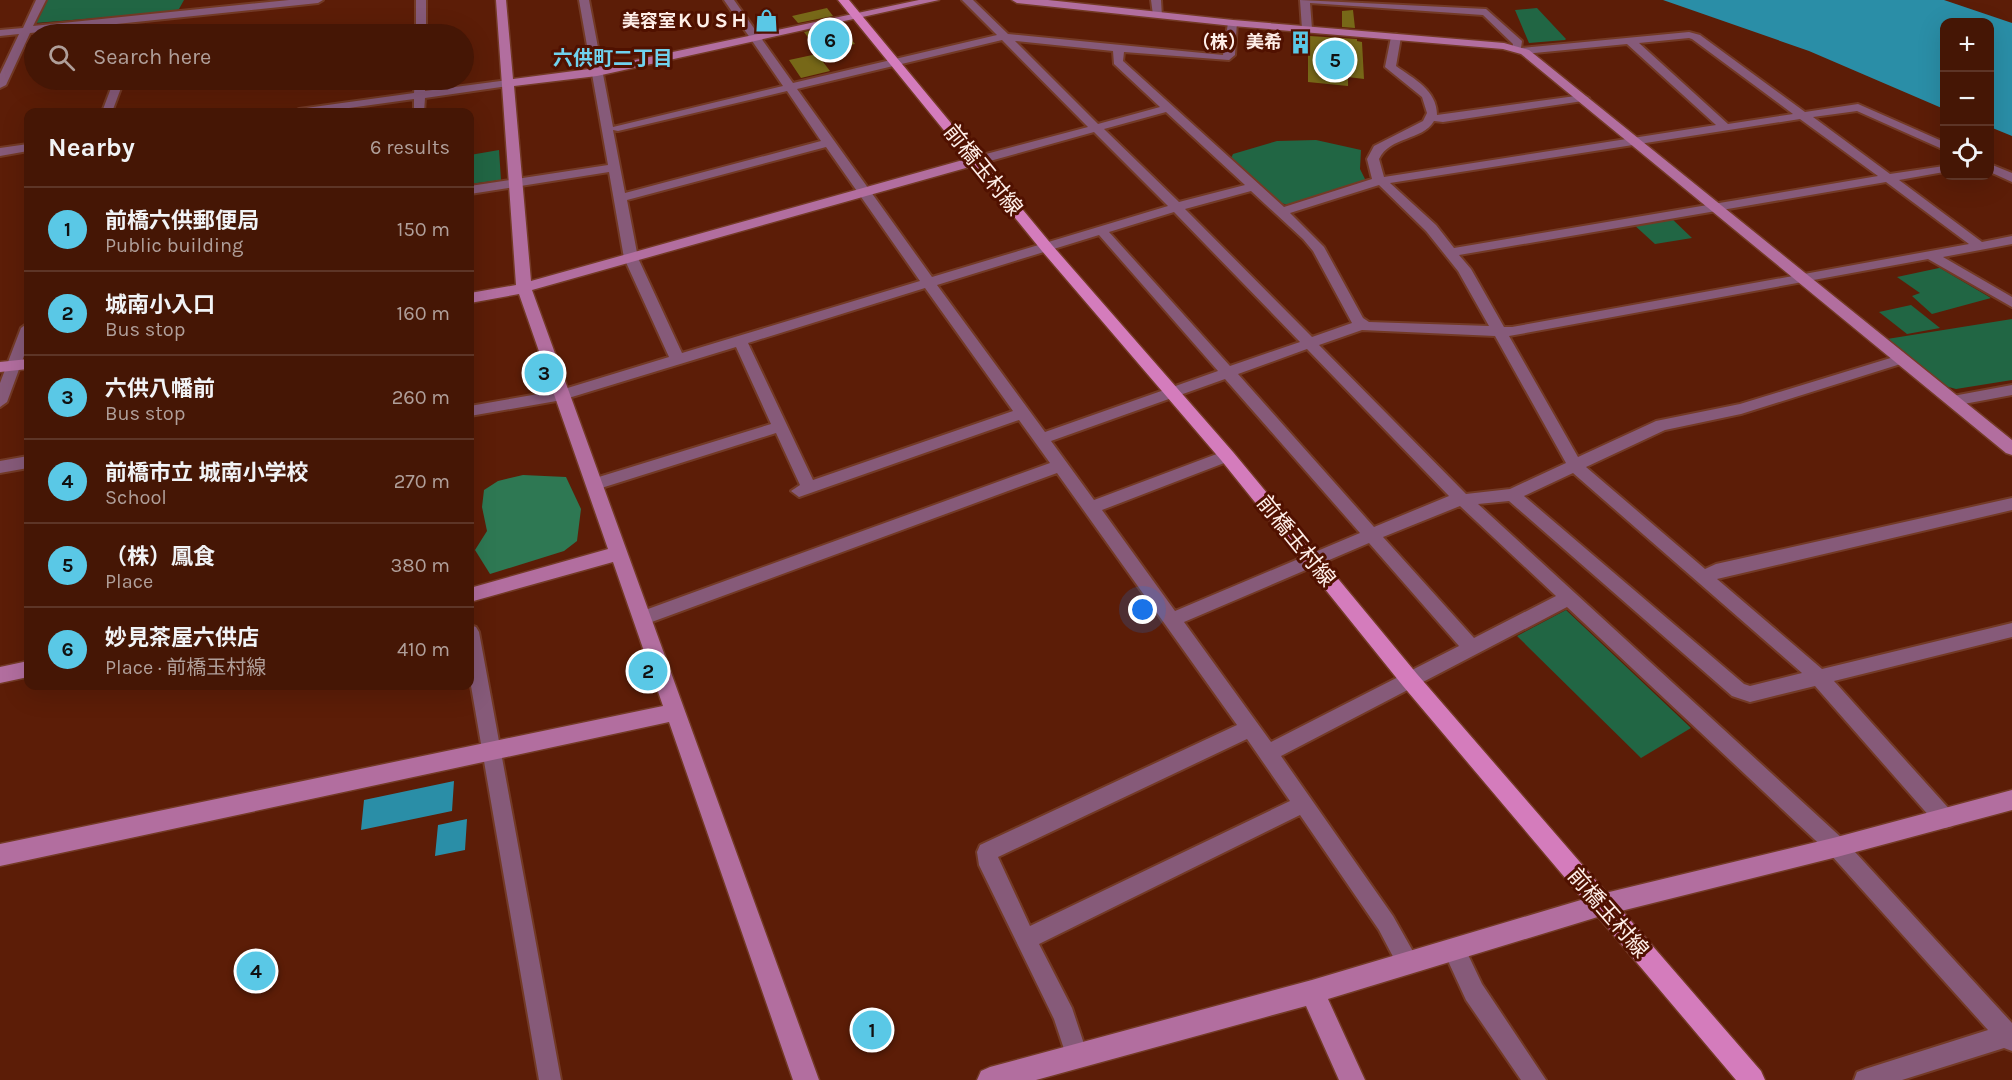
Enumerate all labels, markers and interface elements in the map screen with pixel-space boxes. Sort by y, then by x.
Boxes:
shop icon: 美容室ＫＵＳＨ [753,8,779,34]
place label: 美容室ＫＵＳＨ [622,10,748,32]
pin: 6 [810,18,850,63]
map controls [1940,18,1994,180]
button: + [1940,18,1994,72]
search box [24,24,474,90]
building icon: （株）美希 [1287,29,1313,55]
place label: （株）美希 [1192,31,1282,53]
pin: 5 [1316,38,1354,82]
icon: search [45,41,78,74]
text: Search here [93,44,211,70]
district label: 六供町二丁目 [553,47,673,70]
button: − [1940,72,1994,126]
street label: 前橋玉村線 [938,119,1028,221]
button: locate [1940,126,1994,180]
text: Nearby [48,132,135,163]
text: 6 results [370,136,450,159]
text: 前橋六供郵便局 [105,208,259,234]
text: 1 [64,218,71,241]
text: 150 m [397,218,450,241]
text: Public building [105,234,243,257]
text: 城南小入口 [105,292,215,318]
text: 2 [61,302,74,325]
text: 160 m [397,302,450,325]
text: Bus stop [105,318,185,341]
pin: 3 [524,350,564,395]
text: 六供八幡前 [105,376,215,402]
text: 3 [61,386,74,409]
text: 260 m [392,386,450,409]
text: Bus stop [105,402,185,425]
text: 前橋市立 城南小学校 [105,460,309,486]
text: 4 [62,470,73,493]
text: 270 m [394,470,450,493]
text: School [105,486,167,509]
street label: 前橋玉村線 [1251,490,1341,592]
text: （株）鳳食 [105,544,215,570]
text: 5 [62,554,73,577]
text: 380 m [391,554,450,577]
text: Place [105,570,153,593]
your location [1128,595,1157,624]
text: 妙見茶屋六供店 [105,625,259,651]
text: 6 [61,638,74,661]
text: 410 m [397,638,450,661]
pin: 2 [628,648,668,694]
text: Place · 前橋玉村線 [105,656,266,679]
street label: 前橋玉村線 [1562,863,1654,963]
pin: 4 [236,948,276,994]
pin: 1 [852,1008,892,1052]

